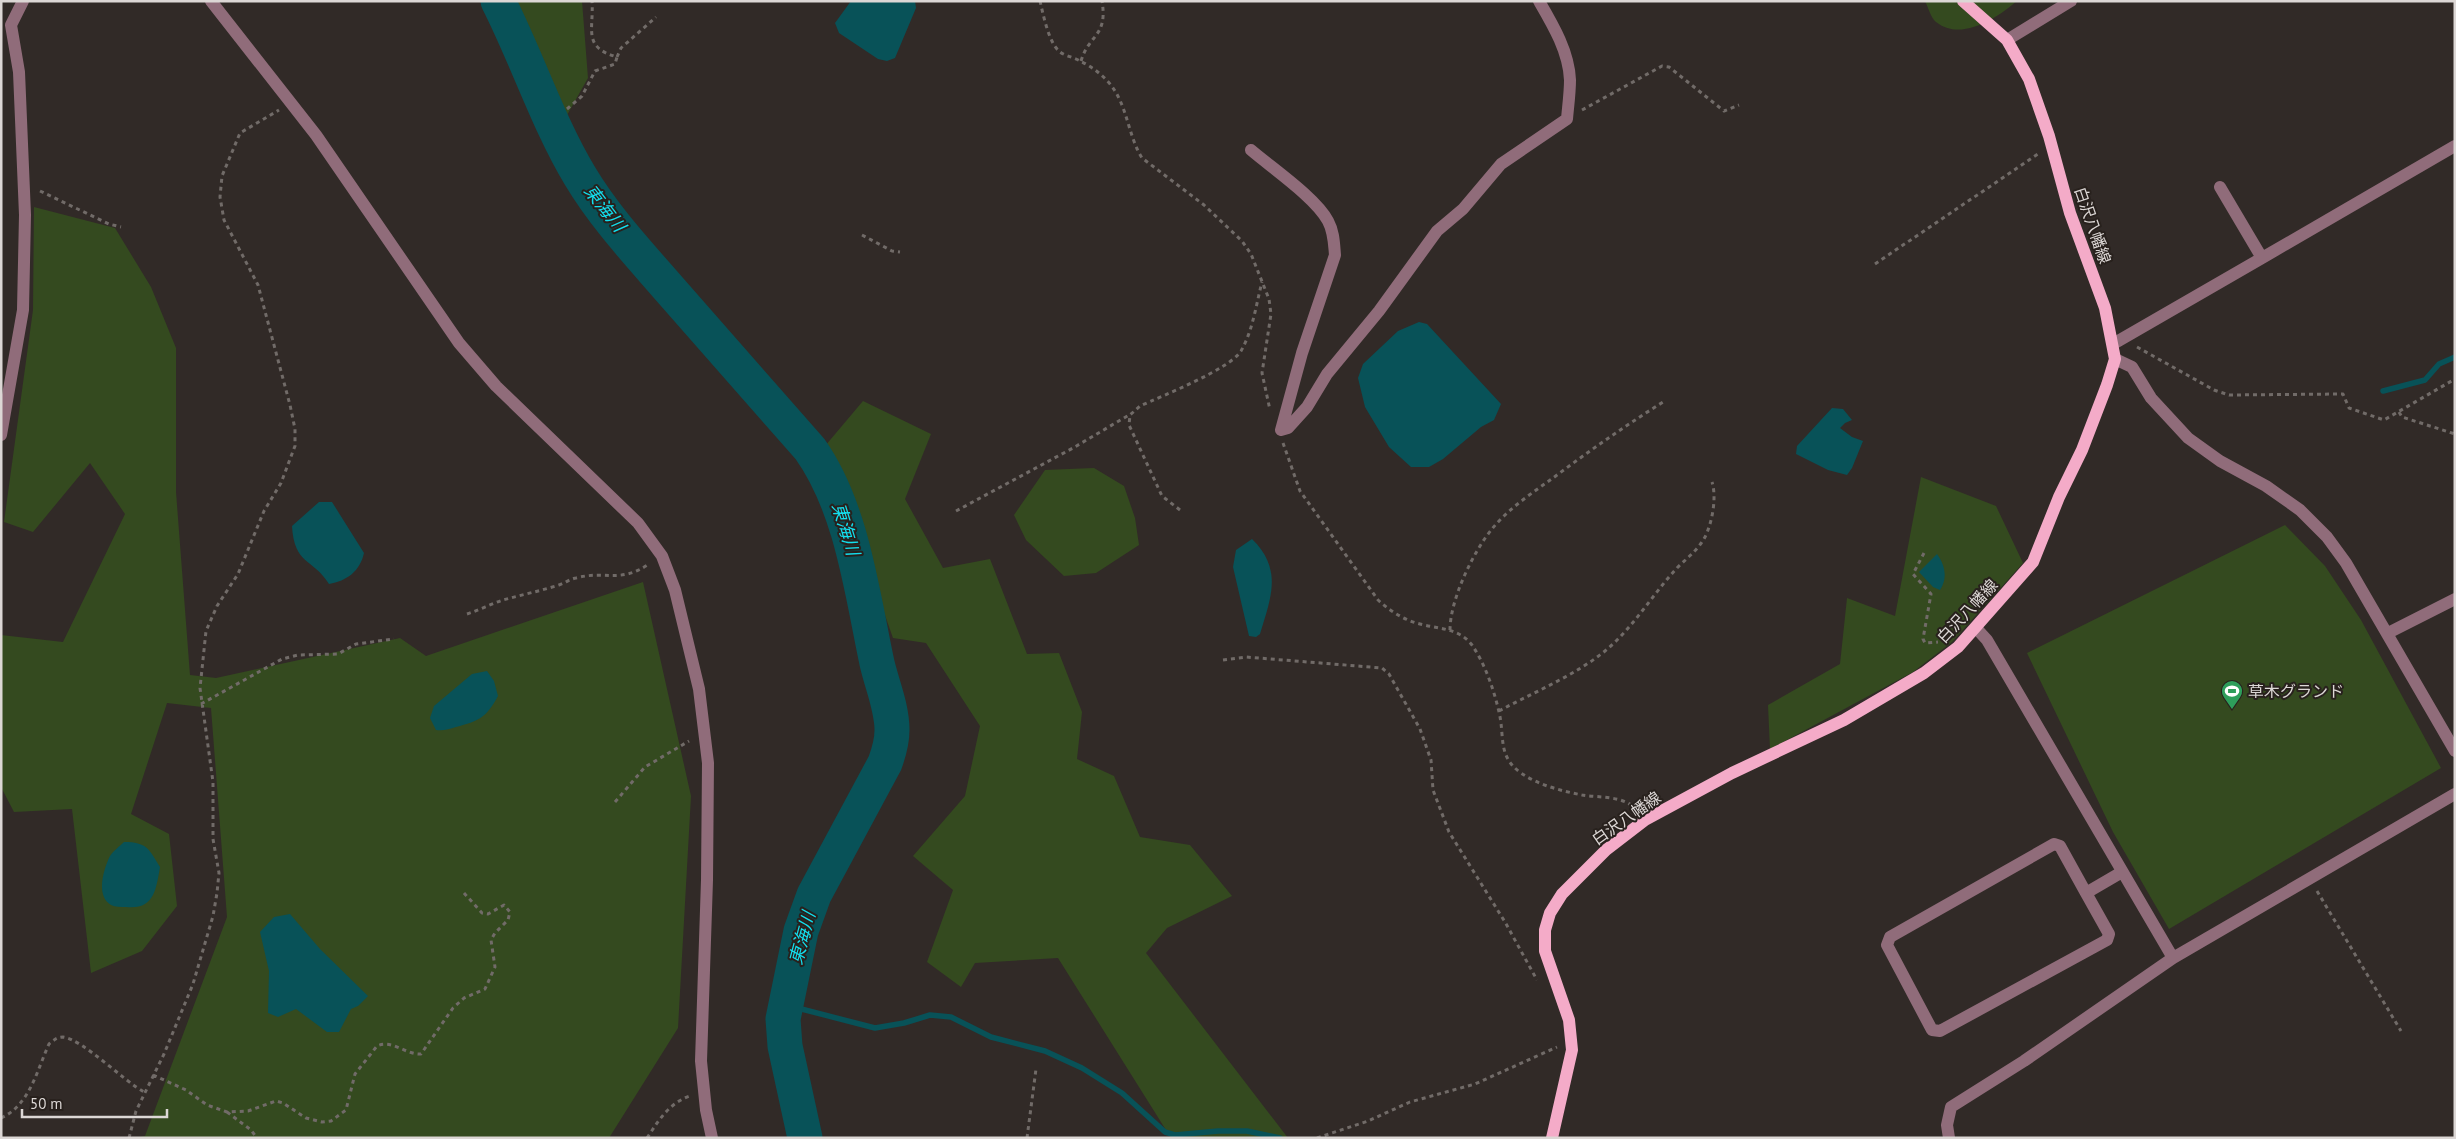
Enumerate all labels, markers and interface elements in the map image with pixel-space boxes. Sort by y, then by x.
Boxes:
water label: 東海川 [579,180,632,238]
street label: 白沢八幡線 [2071,184,2115,266]
water label: 東海川 [827,500,865,560]
street label: 白沢八幡線 [1932,575,2002,647]
sports icon: 草木グランド [2220,679,2244,710]
place label: 草木グランド [2248,681,2344,701]
street label: 白沢八幡線 [1587,787,1665,849]
water label: 東海川 [784,907,821,967]
scale bar [22,1086,168,1118]
text: 50 m [30,1094,63,1113]

